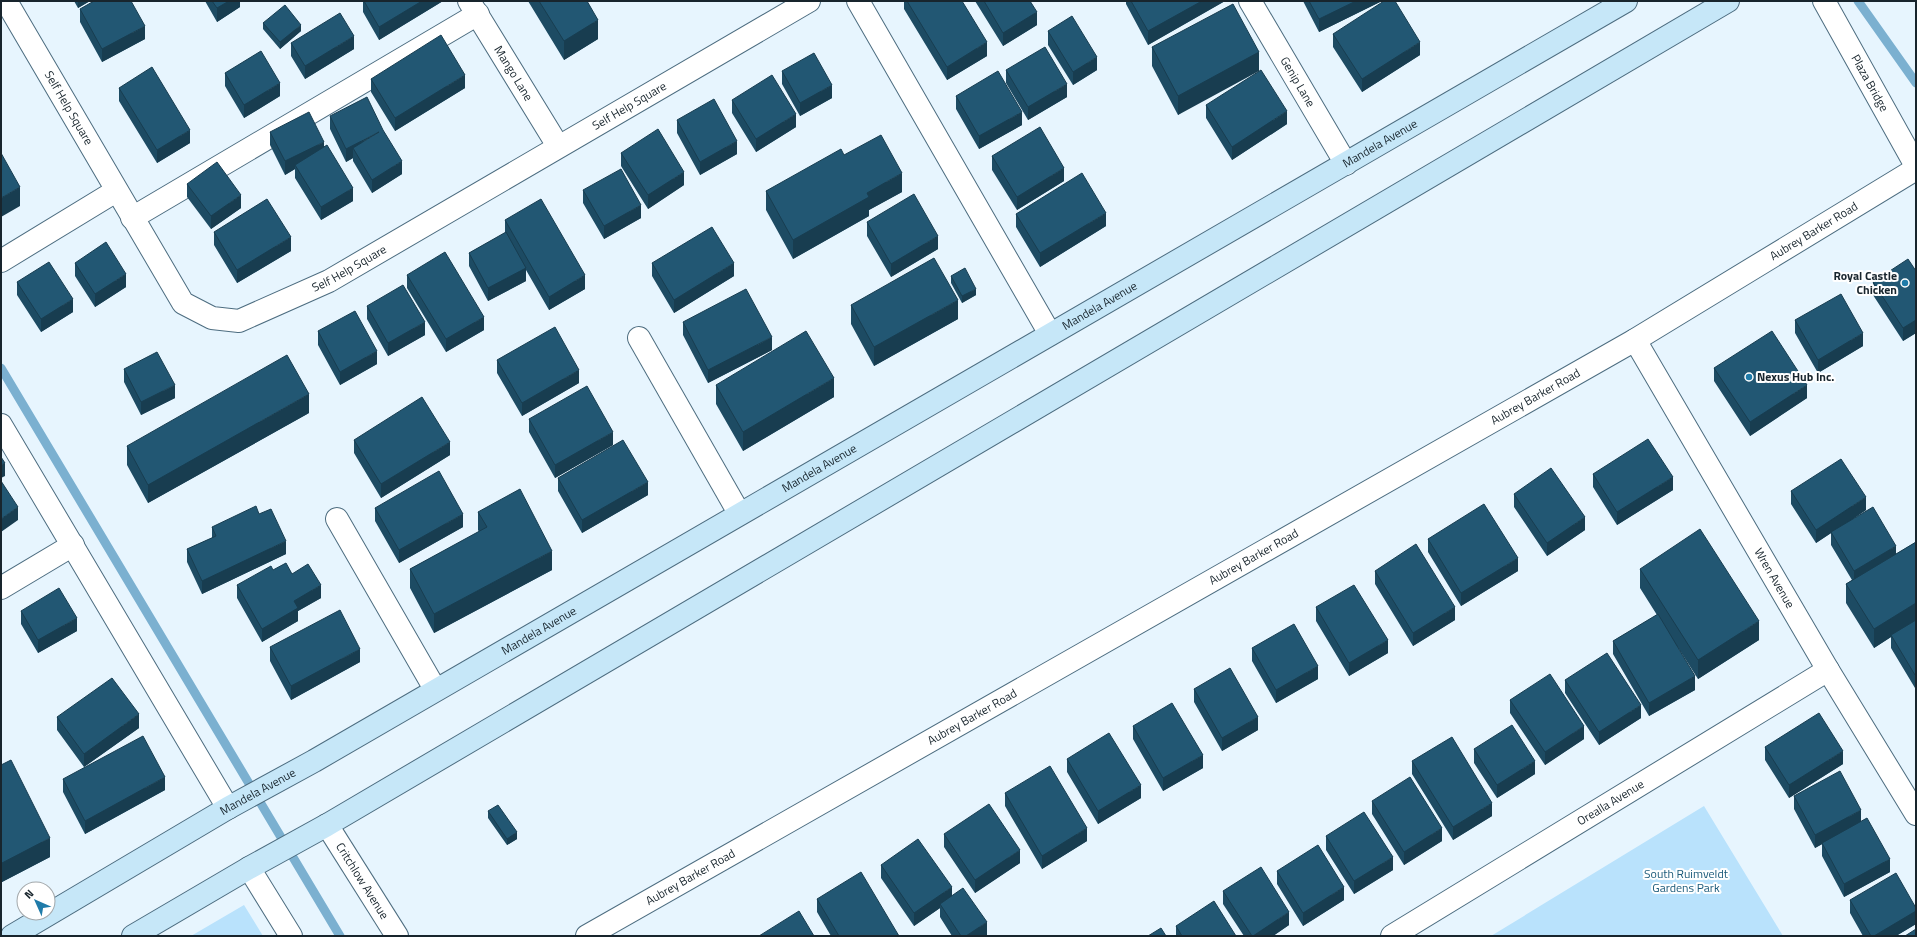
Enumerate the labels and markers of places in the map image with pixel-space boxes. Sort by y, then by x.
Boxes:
place label: Royal Castle Chicken [1833,266,1897,299]
marker: Royal Castle Chicken [1900,278,1910,288]
place label: Nexus Hub Inc. [1757,367,1834,386]
marker: Nexus Hub Inc. [1744,372,1754,382]

